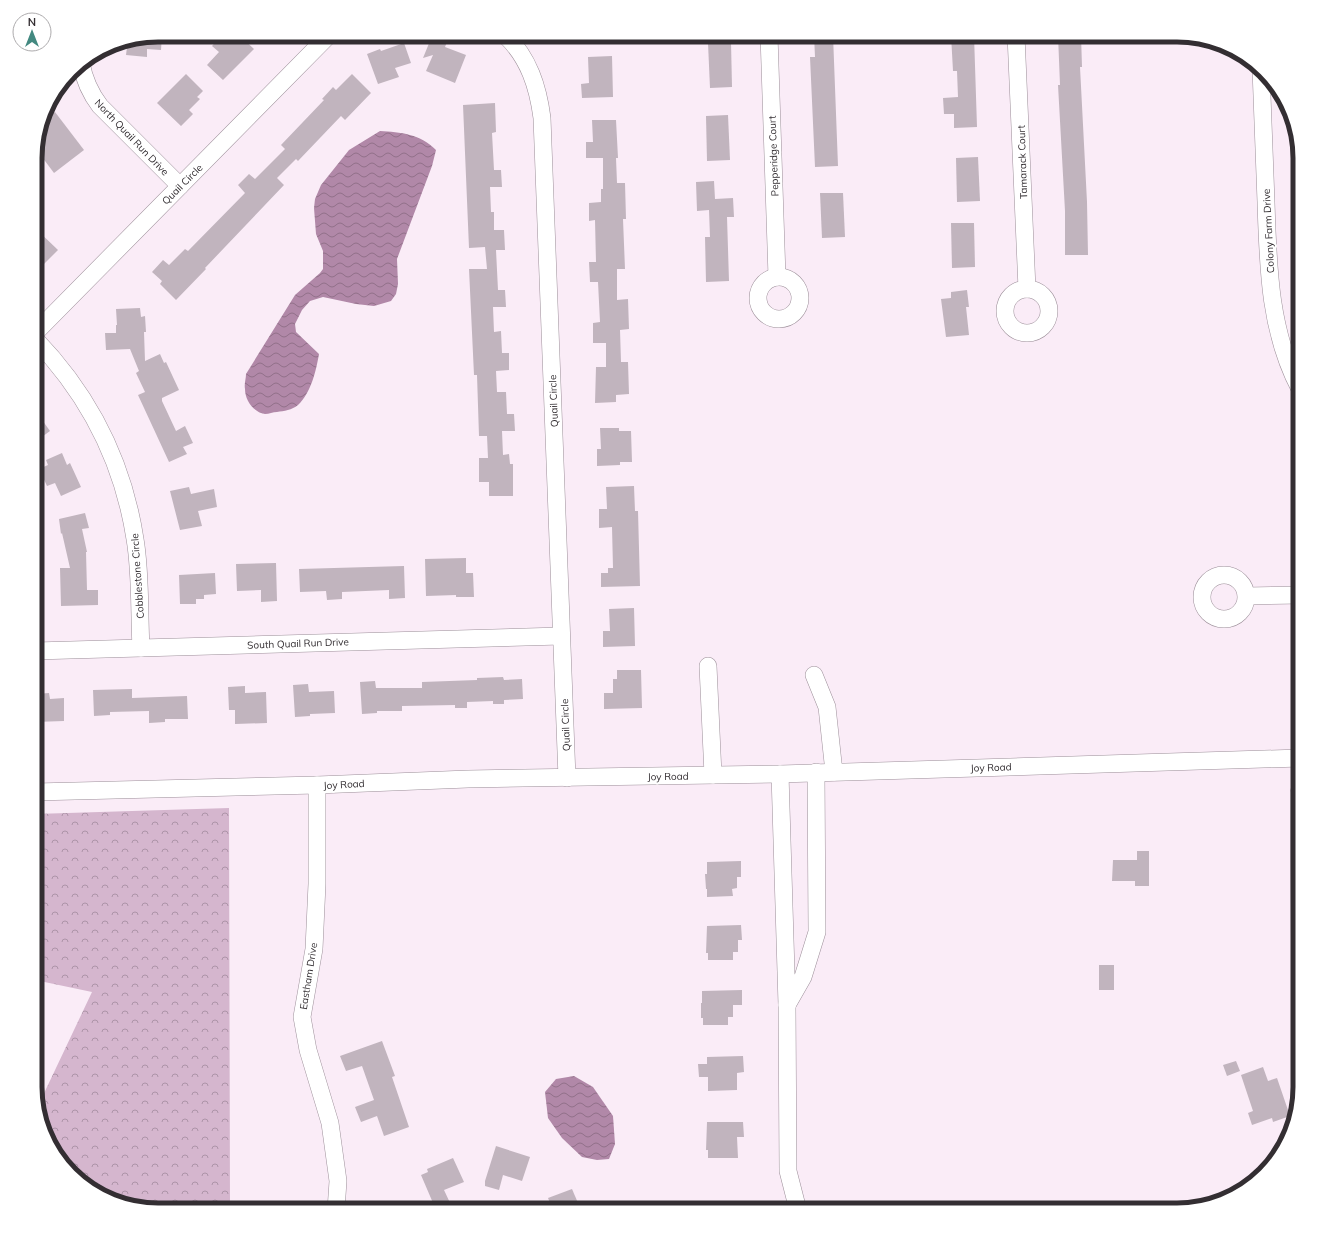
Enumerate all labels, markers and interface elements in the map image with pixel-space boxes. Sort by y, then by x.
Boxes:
north arrow [12,12,52,52]
text: N [28,15,36,29]
street label: North Quail Run Drive [92,96,171,178]
street label: Pepperidge Court [766,115,781,196]
street label: Tamarack Court [1015,124,1030,199]
street label: Quail Circle [159,161,205,207]
street label: Colony Farm Drive [1260,188,1277,274]
street label: Quail Circle [546,375,561,427]
street label: Cobblestone Circle [128,533,147,619]
street label: South Quail Run Drive [247,635,349,652]
street label: Quail Circle [558,699,573,751]
street label: Joy Road [970,760,1012,775]
street label: Joy Road [647,770,689,783]
street label: Joy Road [323,777,365,792]
street label: Eastham Drive [297,942,320,1010]

